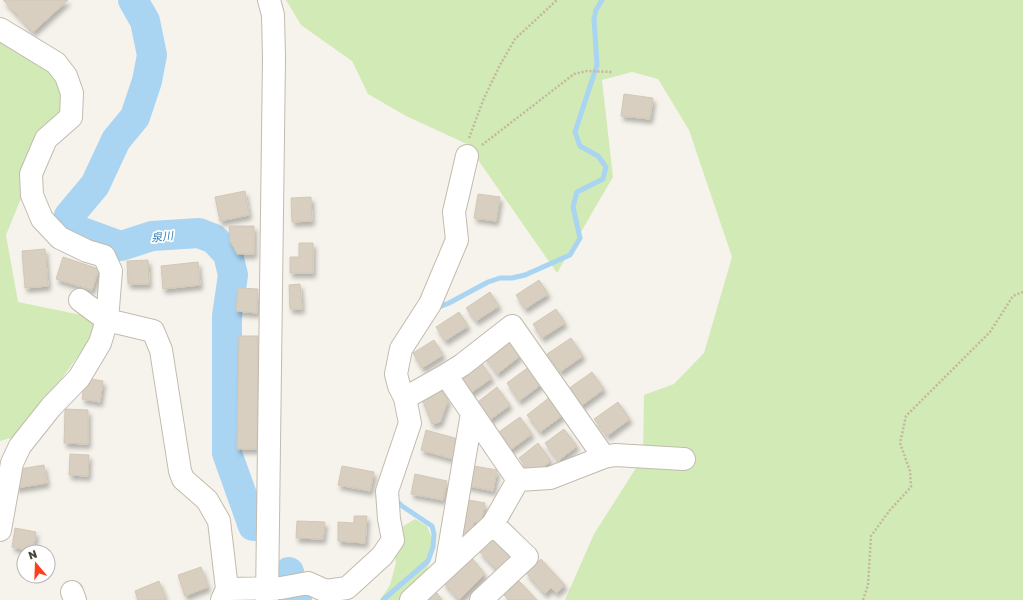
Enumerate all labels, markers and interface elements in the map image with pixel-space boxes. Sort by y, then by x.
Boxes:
water label: 泉川 [150,228,175,244]
north arrow [16,544,56,584]
text: N [27,547,39,562]

